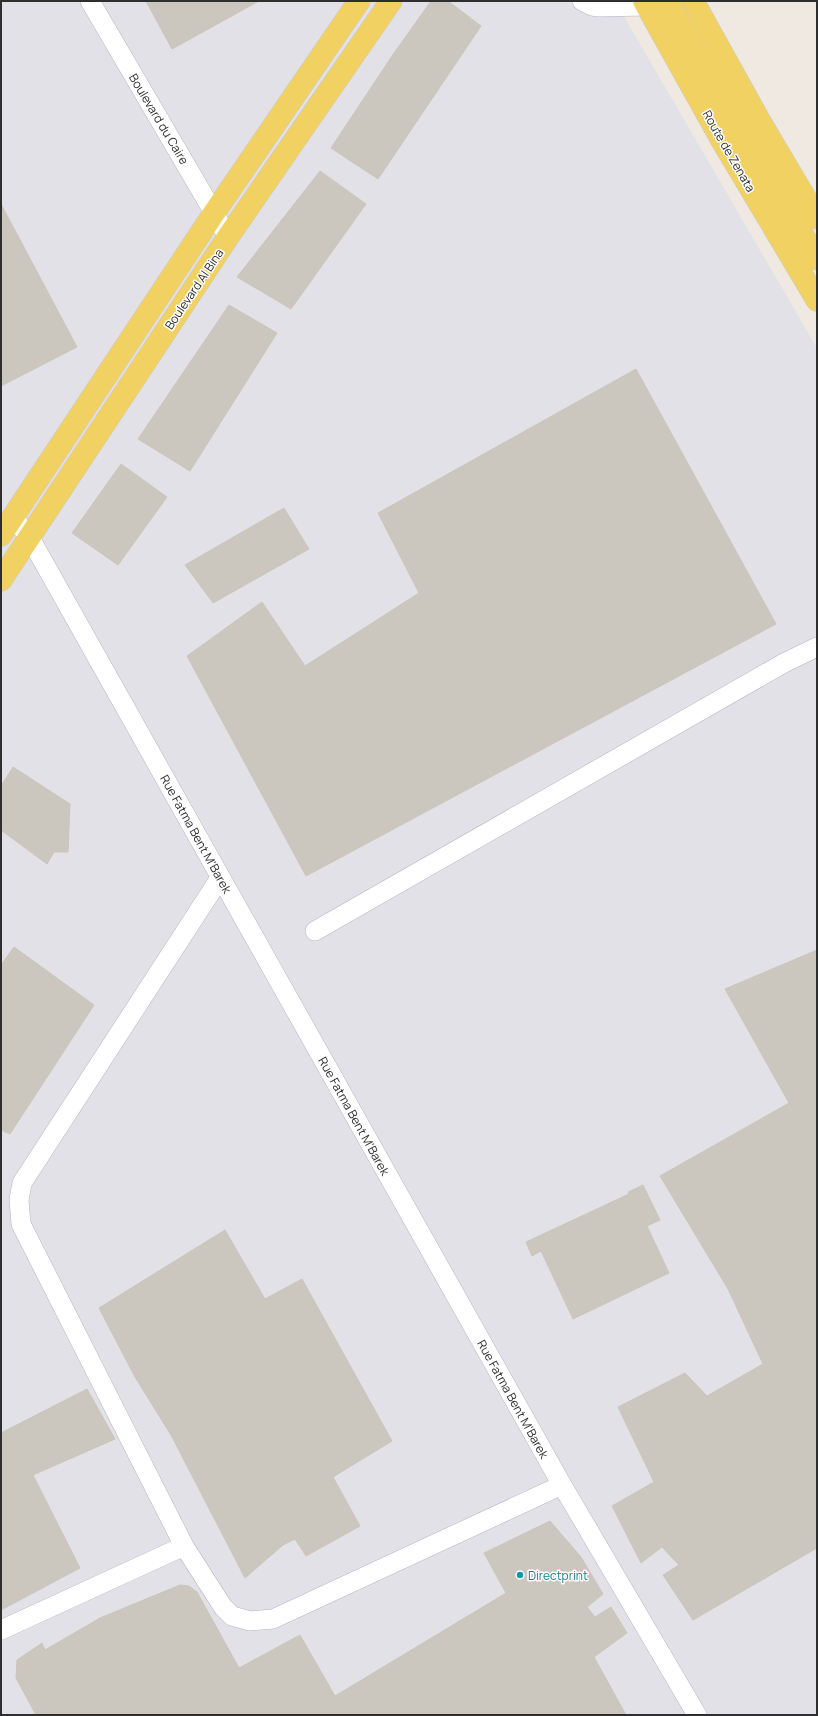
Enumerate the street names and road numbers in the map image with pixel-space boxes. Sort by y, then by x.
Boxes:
street label: Boulevard du Caire [125,70,193,168]
street label: Route de Zenata [699,107,759,195]
street label: Boulevard Al Bina [161,245,227,333]
street label: Rue Fatma Bent M'Barek [156,772,236,897]
street label: Rue Fatma Bent M'Barek [314,1054,394,1179]
street label: Rue Fatma Bent M'Barek [473,1337,553,1462]

